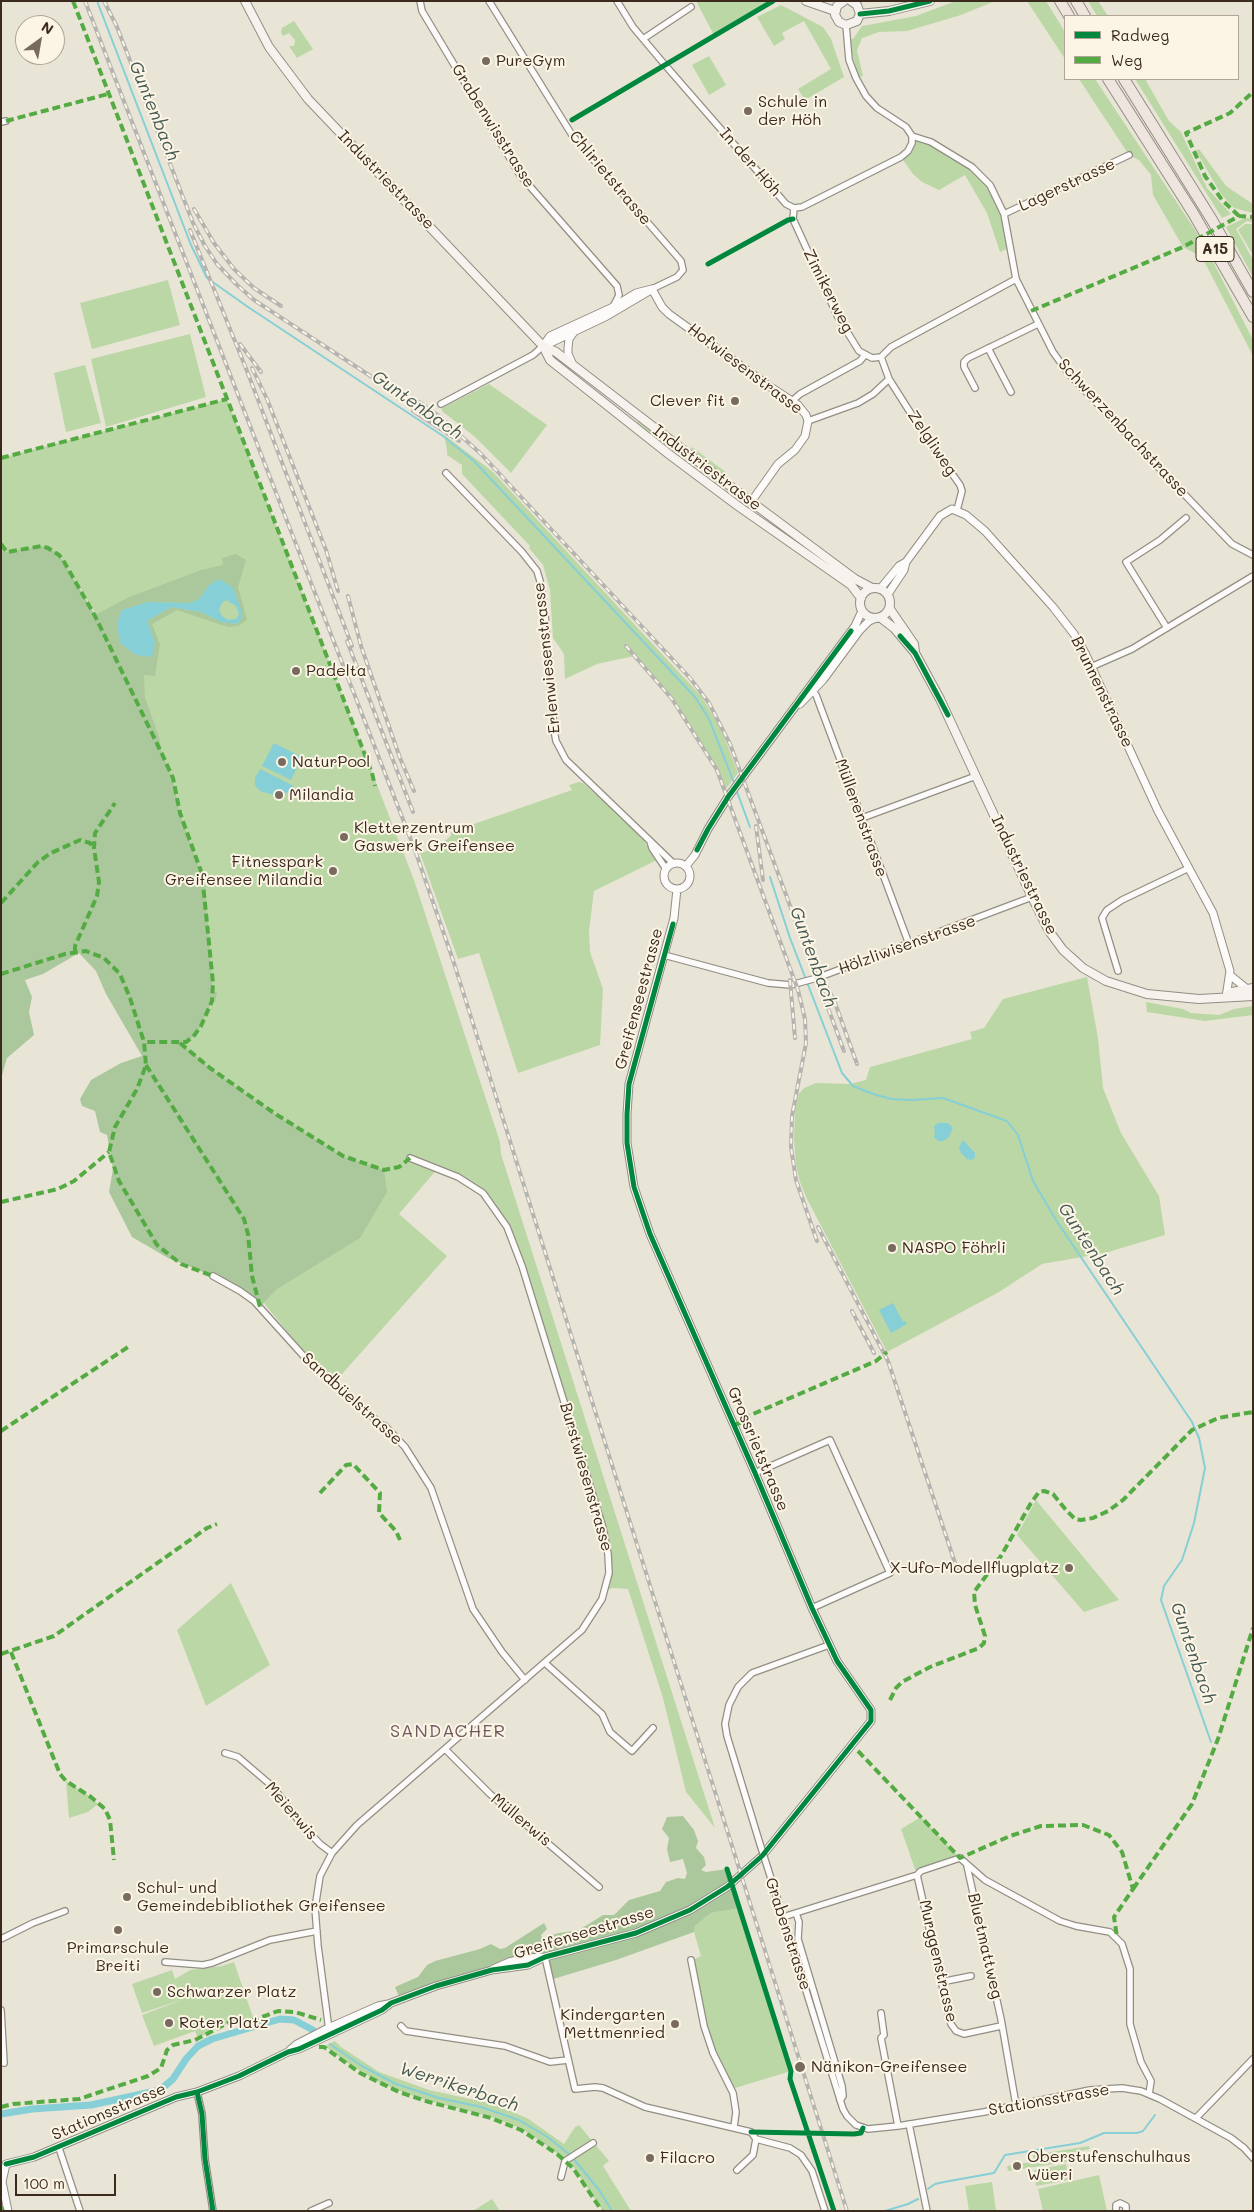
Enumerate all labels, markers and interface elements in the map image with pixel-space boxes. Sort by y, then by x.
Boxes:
north arrow [15,15,65,65]
legend [1064,15,1239,80]
text: N [38,17,57,39]
text: Radweg [1111,25,1169,45]
text: Weg [1111,50,1142,70]
place label: PureGym [496,51,565,71]
marker: PureGym [480,55,492,67]
water label: Guntenbach [124,58,184,164]
street label: Grabenwisstrasse [447,61,539,191]
place label: Schule in der Höh [758,92,827,130]
marker: Schule in der Höh [742,105,754,117]
street label: In der Höh [715,124,785,200]
street label: Industriestrasse [334,126,438,234]
street label: Chlirietstrasse [565,127,655,229]
street label: Lagerstrasse [1016,154,1118,216]
road number: A15 [1196,236,1234,262]
street label: Zimikerweg [799,246,857,336]
street label: Hofwiesenstrasse [684,319,806,419]
street label: Schwerzenbachstrasse [1054,355,1192,501]
water label: Guntenbach [368,366,466,444]
place label: Clever fit [650,391,725,411]
marker: Clever fit [729,395,741,407]
street label: Zelgliweg [903,407,961,479]
street label: Industriestrasse [649,421,765,515]
street label: Erlenwiesenstrasse [530,581,564,735]
street label: Brunnenstrasse [1067,633,1137,751]
place label: Padelta [306,661,367,681]
marker: Padelta [290,665,302,677]
place label: NaturPool [292,752,370,772]
marker: NaturPool [276,756,288,768]
street label: Müllerenstrasse [831,756,891,880]
place label: Milandia [289,785,355,805]
marker: Milandia [273,789,285,801]
street label: Industriestrasse [987,812,1061,938]
place label: Kletterzentrum Gaswerk Greifensee [354,818,515,856]
marker: Kletterzentrum Gaswerk Greifensee [338,831,350,843]
place label: Fitnesspark Greifensee Milandia [165,852,323,890]
marker: Fitnesspark Greifensee Milandia [327,865,339,877]
water label: Guntenbach [785,904,841,1010]
street label: Hölzliwisenstrasse [836,911,978,979]
street label: Greifenseestrasse [611,926,667,1072]
water label: Guntenbach [1053,1199,1129,1299]
place label: NASPO Föhrli [902,1238,1006,1258]
marker: NASPO Föhrli [886,1242,898,1254]
street label: Sandbüelstrasse [298,1349,406,1449]
street label: Grossrietstrasse [723,1384,793,1514]
street label: Burstwiesenstrasse [556,1401,616,1553]
place label: X-Ufo-Modellflugplatz [890,1558,1059,1578]
marker: X-Ufo-Modellflugplatz [1063,1562,1075,1574]
water label: Guntenbach [1166,1600,1220,1706]
district label: SANDACHER [389,1720,507,1742]
street label: Meierwis [261,1778,321,1844]
street label: Müllerwis [487,1789,555,1851]
street label: Grabenstrasse [761,1875,815,1993]
place label: Schul- und Gemeindebibliothek Greifensee [137,1878,386,1916]
marker: Schul- und Gemeindebibliothek Greifensee [121,1891,133,1903]
street label: Bluetmattweg [963,1891,1007,2001]
street label: Murggenstrasse [915,1898,961,2024]
street label: Greifenseestrasse [512,1903,656,1963]
marker: Primarschule Breiti [112,1924,124,1936]
place label: Primarschule Breiti [67,1938,169,1976]
place label: Schwarzer Platz [167,1982,297,2002]
marker: Schwarzer Platz [151,1986,163,1998]
place label: Kindergarten Mettmenried [560,2005,665,2043]
place label: Roter Platz [179,2013,269,2033]
marker: Roter Platz [163,2017,175,2029]
marker: Kindergarten Mettmenried [669,2018,681,2030]
place label: Nänikon-Greifensee [811,2057,967,2077]
water label: Werrikerbach [397,2058,521,2116]
marker: Nänikon-Greifensee [793,2060,807,2074]
street label: Stationsstrasse [49,2079,169,2145]
street label: Stationsstrasse [987,2080,1111,2120]
place label: Oberstufenschulhaus Wüeri [1027,2147,1191,2185]
place label: Filacro [660,2148,715,2168]
marker: Filacro [644,2152,656,2164]
marker: Oberstufenschulhaus Wüeri [1011,2160,1023,2172]
scale bar [18,2164,119,2196]
text: 100 m [23,2173,65,2193]

